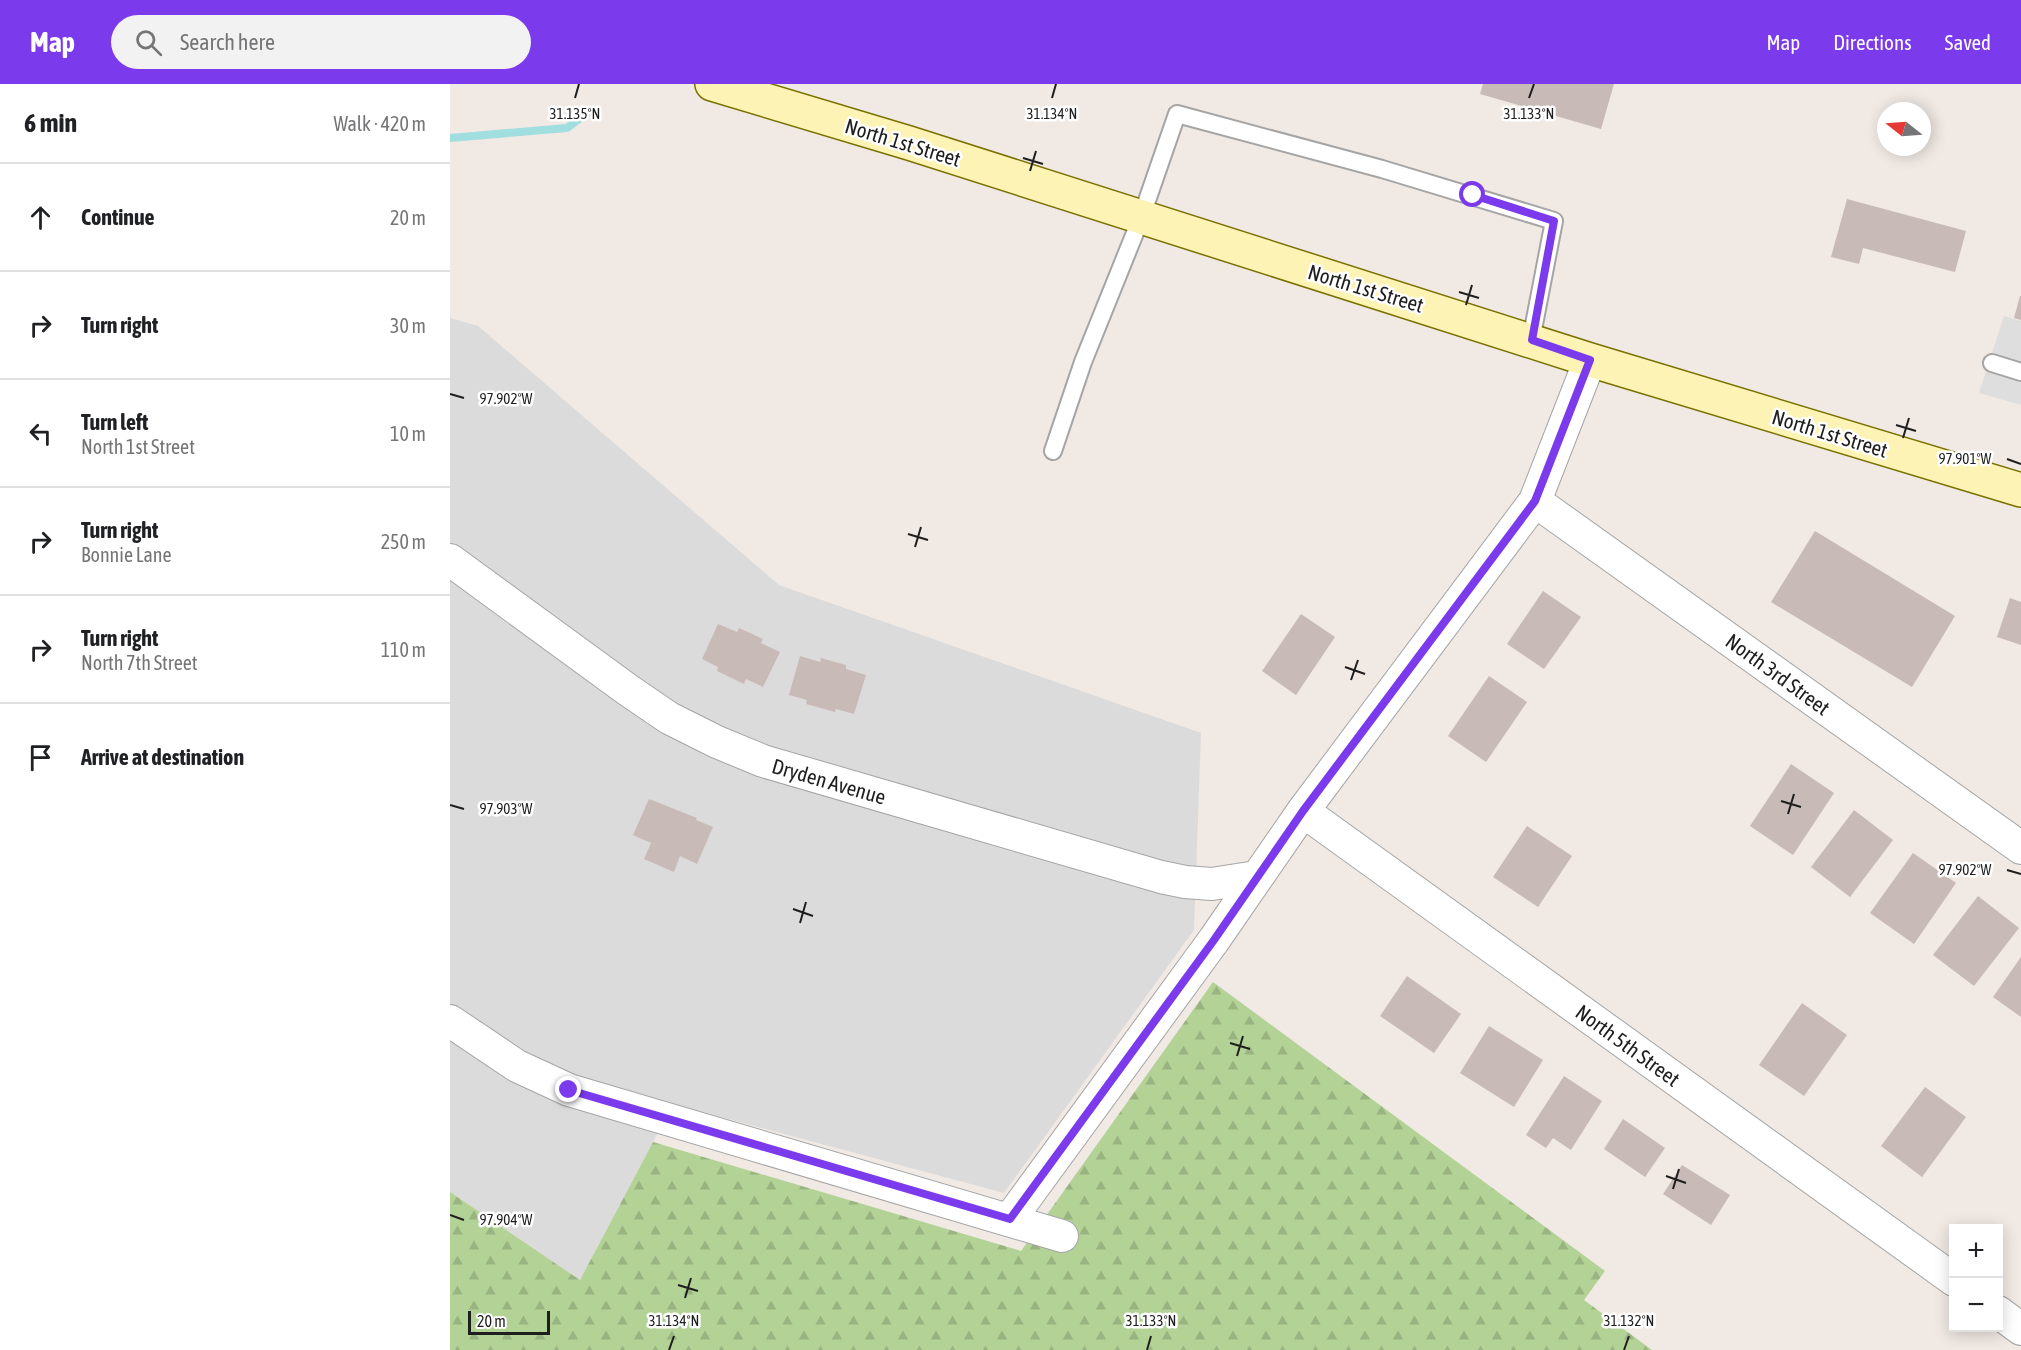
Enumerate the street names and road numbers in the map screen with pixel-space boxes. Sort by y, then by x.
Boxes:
street label: North 1st Street [842,113,964,171]
street label: North 1st Street [1305,259,1427,317]
street label: North 1st Street [1769,404,1891,462]
street label: North 3rd Street [1721,628,1835,720]
street label: Dryden Avenue [769,753,889,809]
street label: North 5th Street [1571,999,1685,1091]

